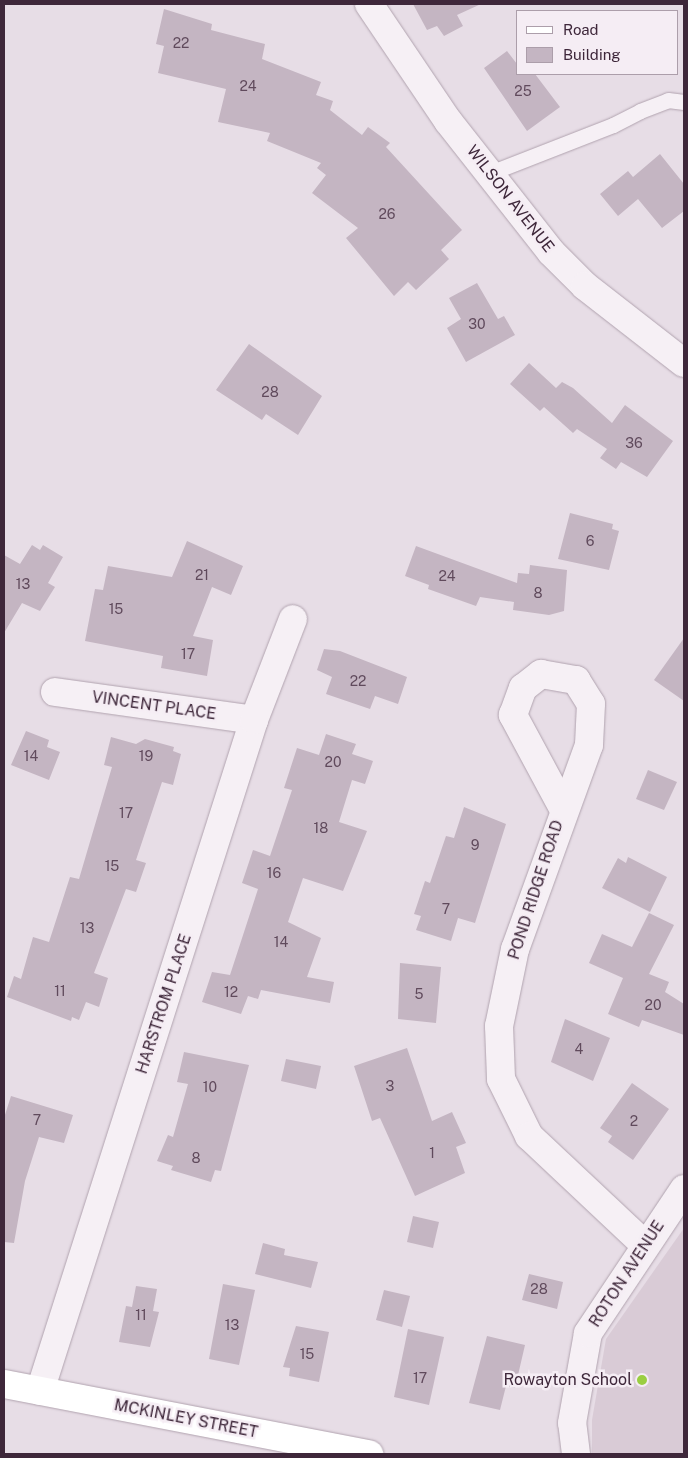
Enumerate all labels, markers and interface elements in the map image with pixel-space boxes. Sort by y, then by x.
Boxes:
legend [516,10,678,75]
text: Road [563,21,599,38]
house number: 22 [173,35,189,51]
text: Building [563,46,621,63]
house number: 24 [239,78,257,94]
house number: 25 [514,83,532,99]
street label: WILSON AVENUE [462,142,558,256]
house number: 26 [378,206,396,222]
house number: 30 [468,316,486,332]
house number: 28 [261,384,279,400]
house number: 36 [625,435,643,451]
house number: 6 [586,533,594,549]
house number: 21 [195,567,209,583]
house number: 24 [438,568,456,584]
house number: 13 [16,576,30,592]
house number: 8 [533,585,543,601]
house number: 15 [109,601,123,617]
house number: 17 [181,646,195,662]
house number: 22 [350,673,366,689]
street label: VINCENT PLACE [91,688,217,724]
house number: 14 [24,748,38,764]
house number: 19 [139,748,153,764]
house number: 20 [325,754,341,770]
house number: 17 [119,805,133,821]
street label: POND RIDGE ROAD [504,818,568,962]
house number: 18 [314,820,328,836]
house number: 9 [471,837,479,853]
house number: 15 [105,858,119,874]
house number: 16 [267,865,281,881]
house number: 7 [442,901,450,917]
house number: 13 [80,920,94,936]
street label: HARSTROM PLACE [132,932,196,1076]
house number: 14 [274,934,288,950]
house number: 11 [54,983,66,999]
house number: 12 [224,984,238,1000]
house number: 5 [415,986,423,1002]
house number: 20 [645,997,661,1013]
house number: 4 [575,1041,583,1057]
house number: 3 [386,1078,394,1094]
house number: 10 [203,1079,217,1095]
house number: 7 [33,1112,41,1128]
house number: 2 [630,1113,638,1129]
house number: 1 [429,1145,435,1161]
house number: 8 [191,1150,201,1166]
street label: ROTON AVENUE [585,1217,669,1331]
house number: 28 [530,1281,548,1297]
house number: 11 [135,1307,147,1323]
house number: 13 [225,1317,239,1333]
house number: 15 [300,1346,314,1362]
house number: 17 [413,1370,427,1386]
place label: Rowayton School [503,1370,632,1390]
marker: Rowayton School [636,1374,648,1386]
street label: MCKINLEY STREET [112,1396,260,1442]

